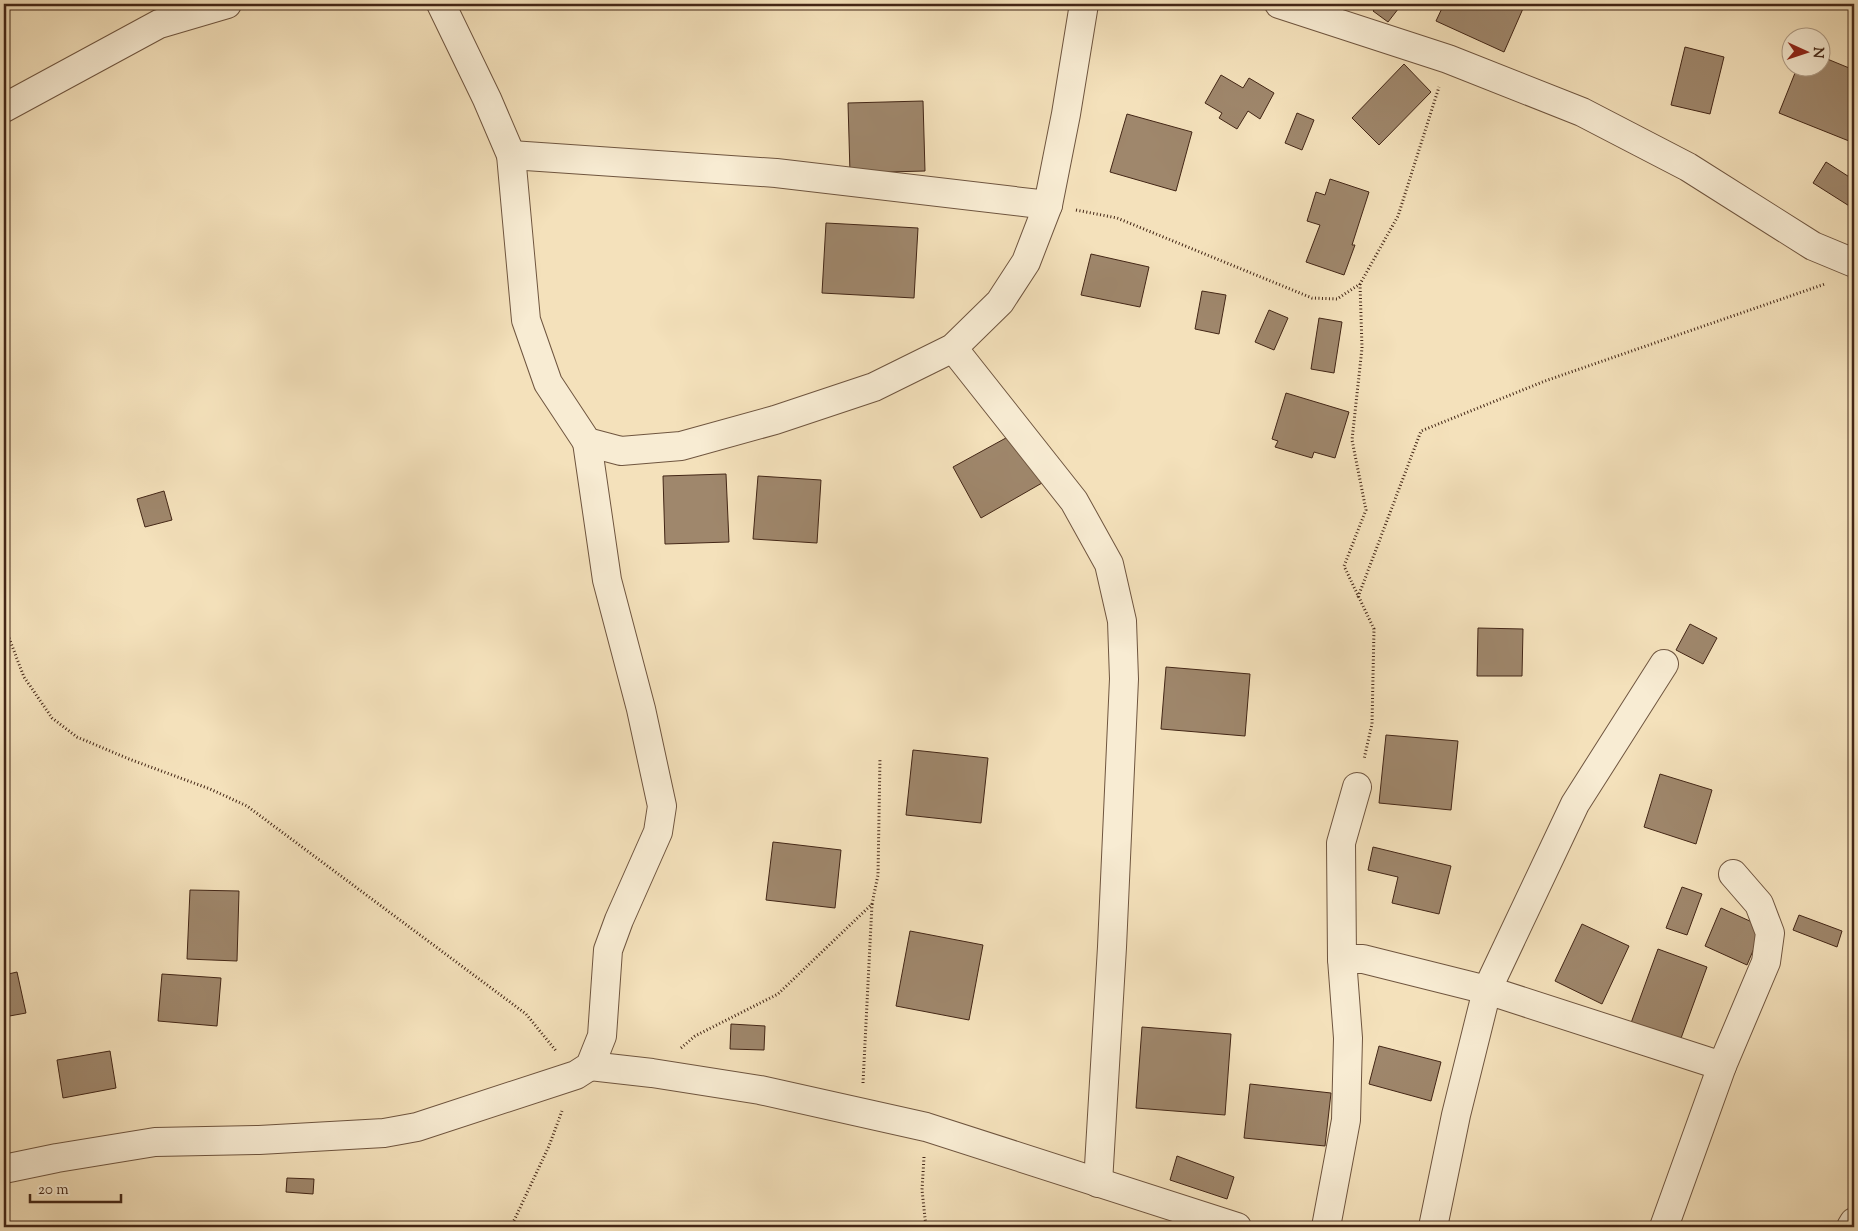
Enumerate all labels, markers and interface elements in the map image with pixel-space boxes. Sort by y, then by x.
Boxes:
north arrow [1780,28,1830,78]
text: N [1807,46,1827,59]
scale bar [30,1171,121,1203]
text: 20 m [38,1180,69,1201]

